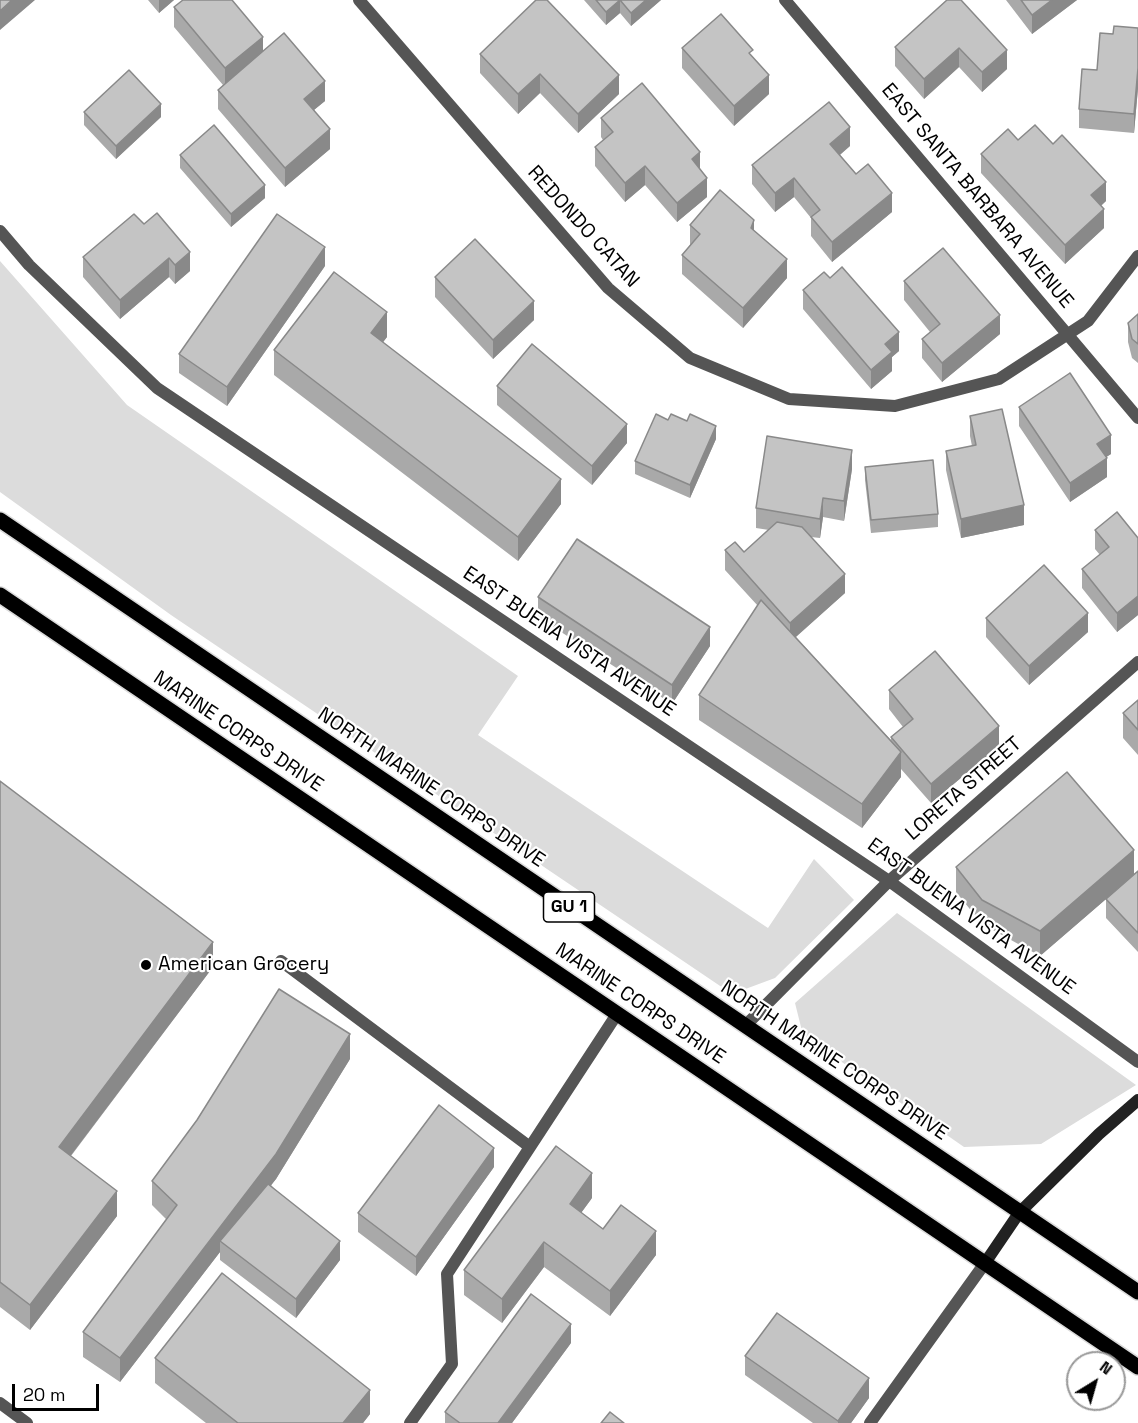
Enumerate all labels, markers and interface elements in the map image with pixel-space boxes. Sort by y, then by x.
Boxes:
street label: EAST SANTA BARBARA AVENUE [876,79,1078,313]
street label: REDONDO CATAN [522,161,644,293]
street label: EAST BUENA VISTA AVENUE [458,562,680,722]
street label: MARINE CORPS DRIVE [148,666,328,798]
street label: NORTH MARINE CORPS DRIVE [313,703,549,873]
street label: LORETA STREET [901,732,1027,846]
street label: EAST BUENA VISTA AVENUE [862,833,1080,1001]
road number: GU 1 [544,892,594,922]
street label: MARINE CORPS DRIVE [550,938,730,1070]
place label: American Grocery [158,953,329,977]
marker: American Grocery [139,958,153,972]
street label: NORTH MARINE CORPS DRIVE [716,976,952,1146]
north arrow [1066,1351,1126,1411]
text: N [1095,1356,1117,1379]
scale bar [15,1372,102,1410]
text: 20 m [23,1383,66,1406]

